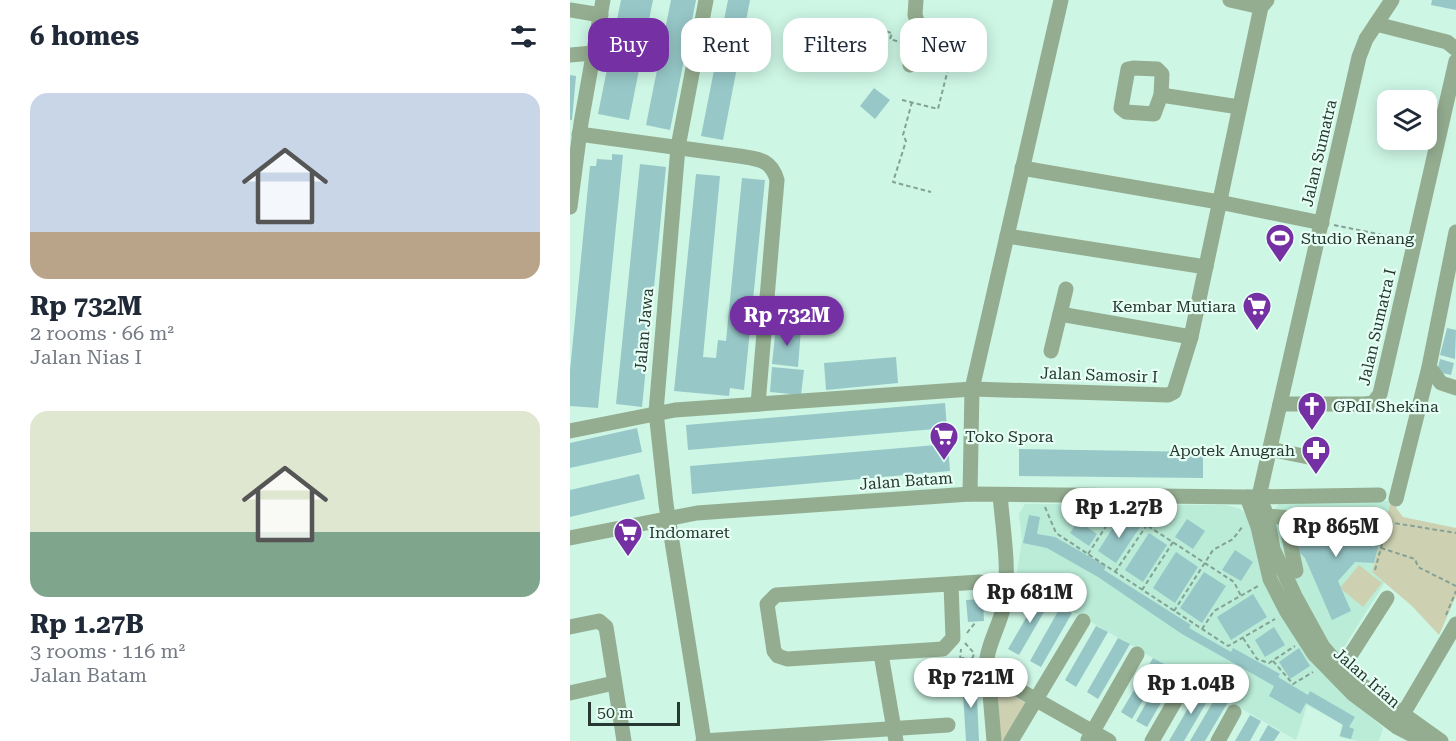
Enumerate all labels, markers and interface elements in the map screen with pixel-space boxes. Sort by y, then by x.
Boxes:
chip: Buy [588,18,669,72]
chip: Rent [681,18,771,72]
chip: Filters [783,18,888,72]
chip: New [900,18,987,72]
icon: filters [507,20,540,53]
text: 6 homes [30,21,139,51]
map controls [1377,90,1437,150]
button: layers [1377,90,1437,150]
street label: Jalan Sumatra [1297,97,1341,208]
icon: home [231,132,339,240]
sports icon: Studio Renang [1264,222,1296,264]
place label: Studio Renang [1301,229,1415,248]
street label: Jalan Sumatra I [1354,267,1400,387]
street label: Jalan Jawa [631,287,657,373]
supermarket icon: Kembar Mutiara [1241,290,1273,332]
text: Rp 732M [30,291,142,321]
pin: Rp 732M [732,296,842,347]
place label: Kembar Mutiara [1112,297,1236,316]
text: Rp 732M [744,303,830,327]
text: 2 rooms · 66 m² [30,321,174,345]
text: Jalan Nias I [30,345,142,369]
street label: Jalan Samosir I [1040,363,1158,387]
church icon: GPdI Shekina [1296,390,1328,432]
place label: GPdI Shekina [1333,397,1439,416]
supermarket icon: Toko Spora [928,420,960,462]
place label: Toko Spora [965,427,1054,446]
pharmacy icon: Apotek Anugrah [1300,434,1332,476]
place label: Apotek Anugrah [1169,441,1295,460]
icon: home [231,450,339,558]
street label: Jalan Batam [859,468,954,494]
pin: Rp 1.27B [1057,488,1181,539]
text: Rp 1.27B [1075,495,1163,519]
pin: Rp 865M [1281,507,1391,558]
text: Rp 865M [1293,514,1379,538]
supermarket icon: Indomaret [612,516,644,558]
place label: Indomaret [649,523,730,542]
pin: Rp 681M [975,573,1085,624]
text: Rp 681M [987,580,1073,604]
text: Rp 1.27B [30,609,144,639]
text: 3 rooms · 116 m² [30,639,185,663]
street label: Jalan Irian [1330,644,1404,712]
pin: Rp 721M [916,658,1026,709]
text: Jalan Batam [30,663,147,687]
pin: Rp 1.04B [1129,664,1253,715]
text: Rp 721M [928,665,1014,689]
text: Rp 1.04B [1147,671,1235,695]
scale bar [588,699,680,726]
text: 50 m [597,703,634,722]

